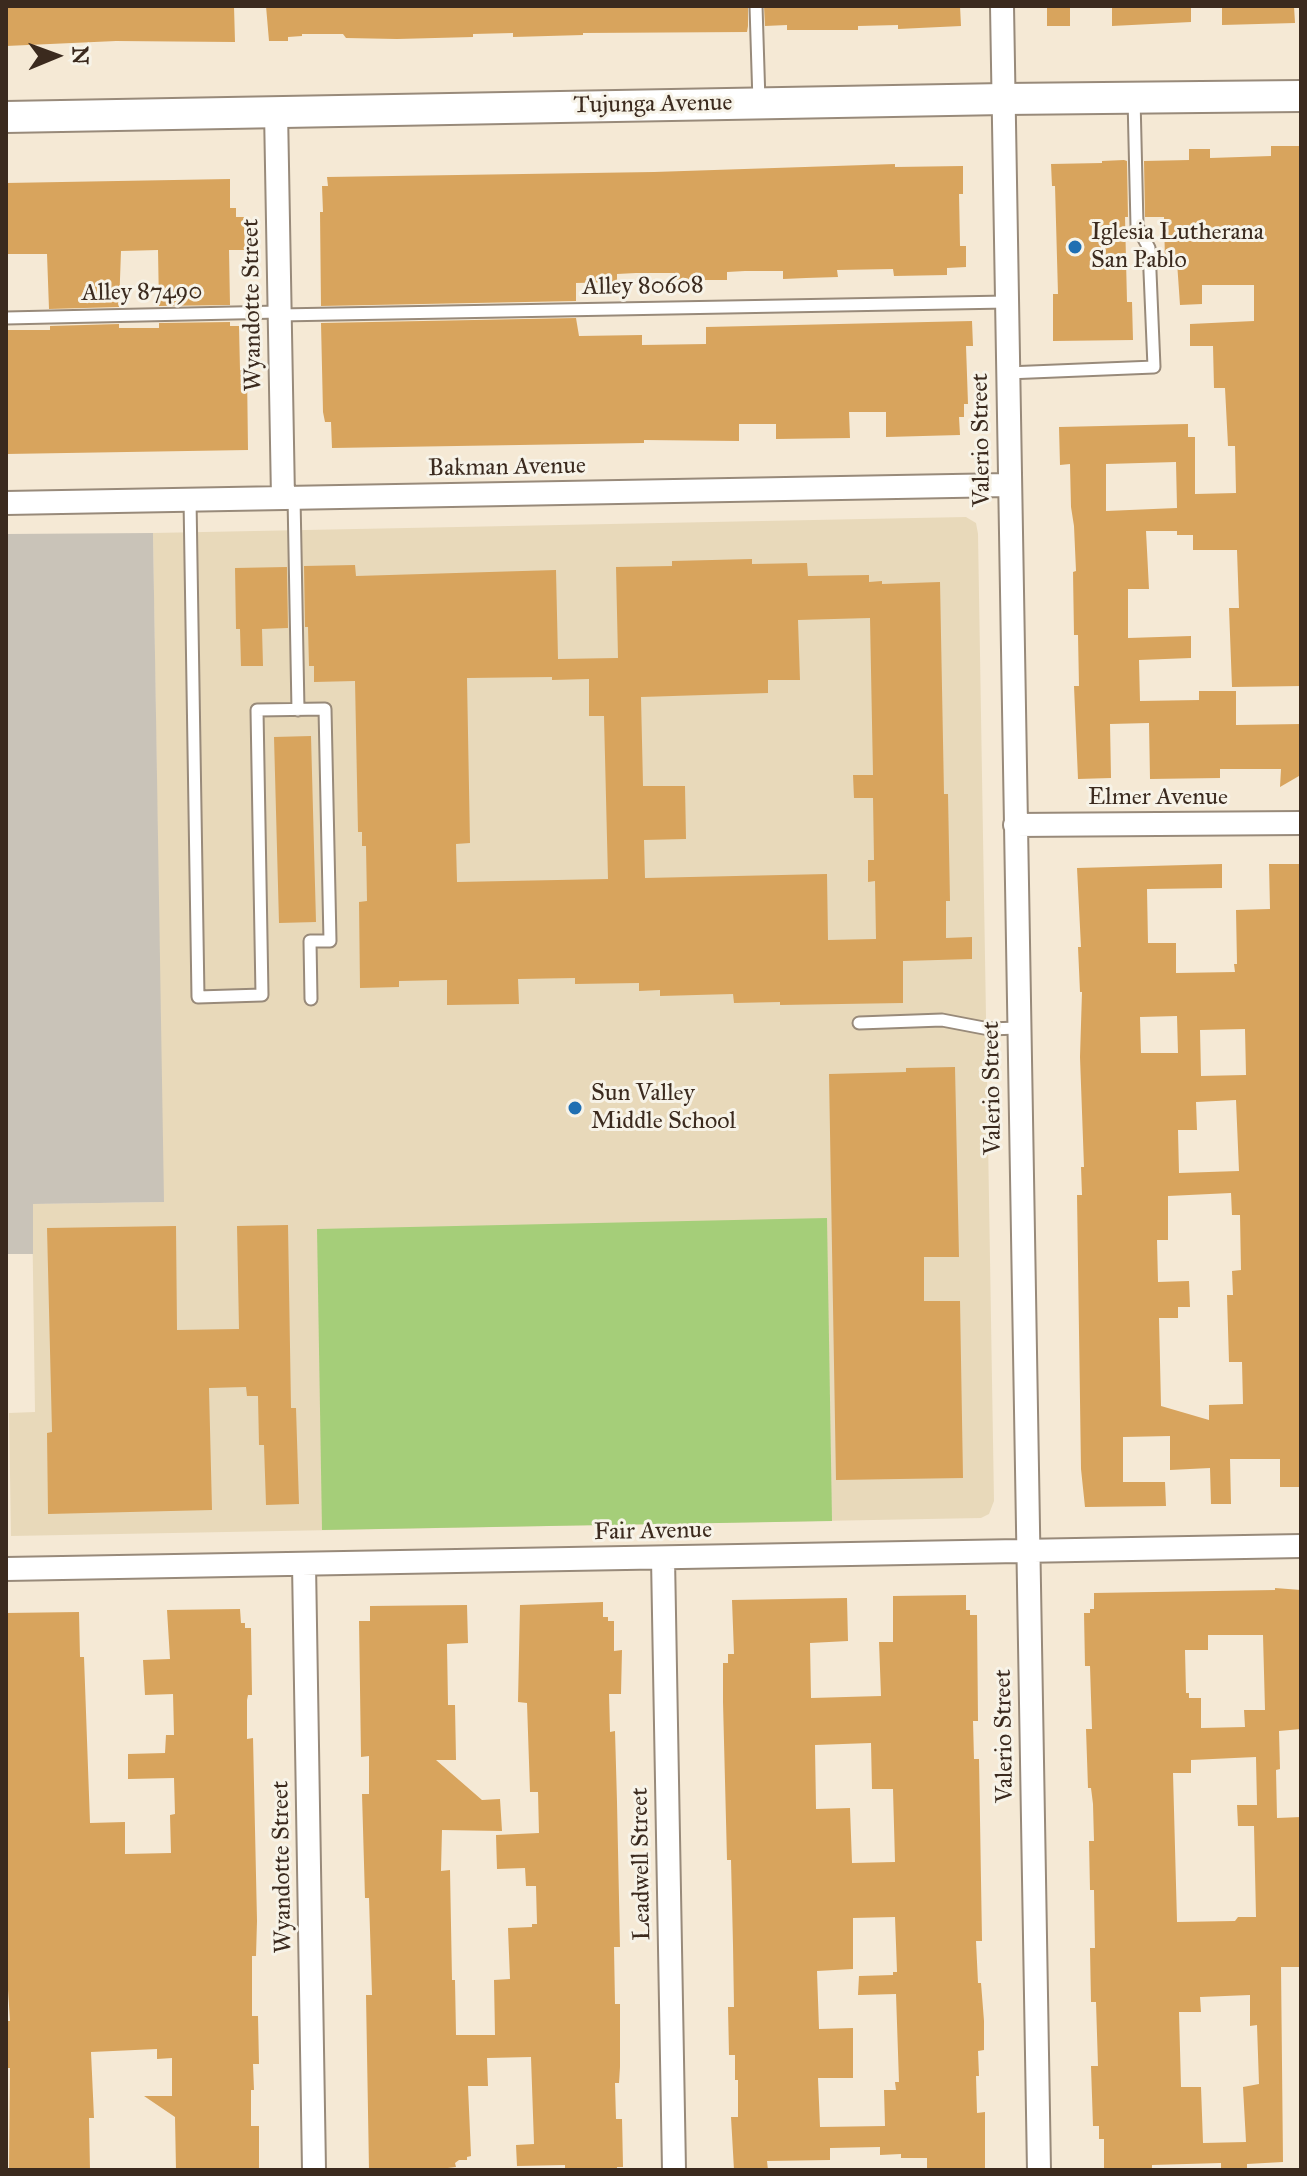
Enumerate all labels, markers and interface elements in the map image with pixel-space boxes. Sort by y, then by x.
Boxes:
north arrow [16,16,96,96]
text: N [67,46,94,65]
street label: Tujunga Avenue [573,89,733,121]
street label: Wyandotte Street [237,218,269,392]
place label: Iglesia Lutherana San Pablo [1091,219,1264,275]
marker: Iglesia Lutherana San Pablo [1066,238,1084,256]
street label: Alley 80608 [582,272,704,302]
street label: Alley 87490 [81,278,203,308]
street label: Valerio Street [966,373,998,507]
street label: Bakman Avenue [428,452,586,484]
street label: Elmer Avenue [1088,784,1228,812]
street label: Valerio Street [977,1021,1009,1155]
place label: Sun Valley Middle School [591,1080,736,1136]
marker: Sun Valley Middle School [566,1099,584,1117]
street label: Fair Avenue [594,1517,712,1547]
street label: Valerio Street [989,1669,1021,1803]
street label: Wyandotte Street [267,1780,299,1954]
street label: Leadwell Street [626,1787,658,1941]

